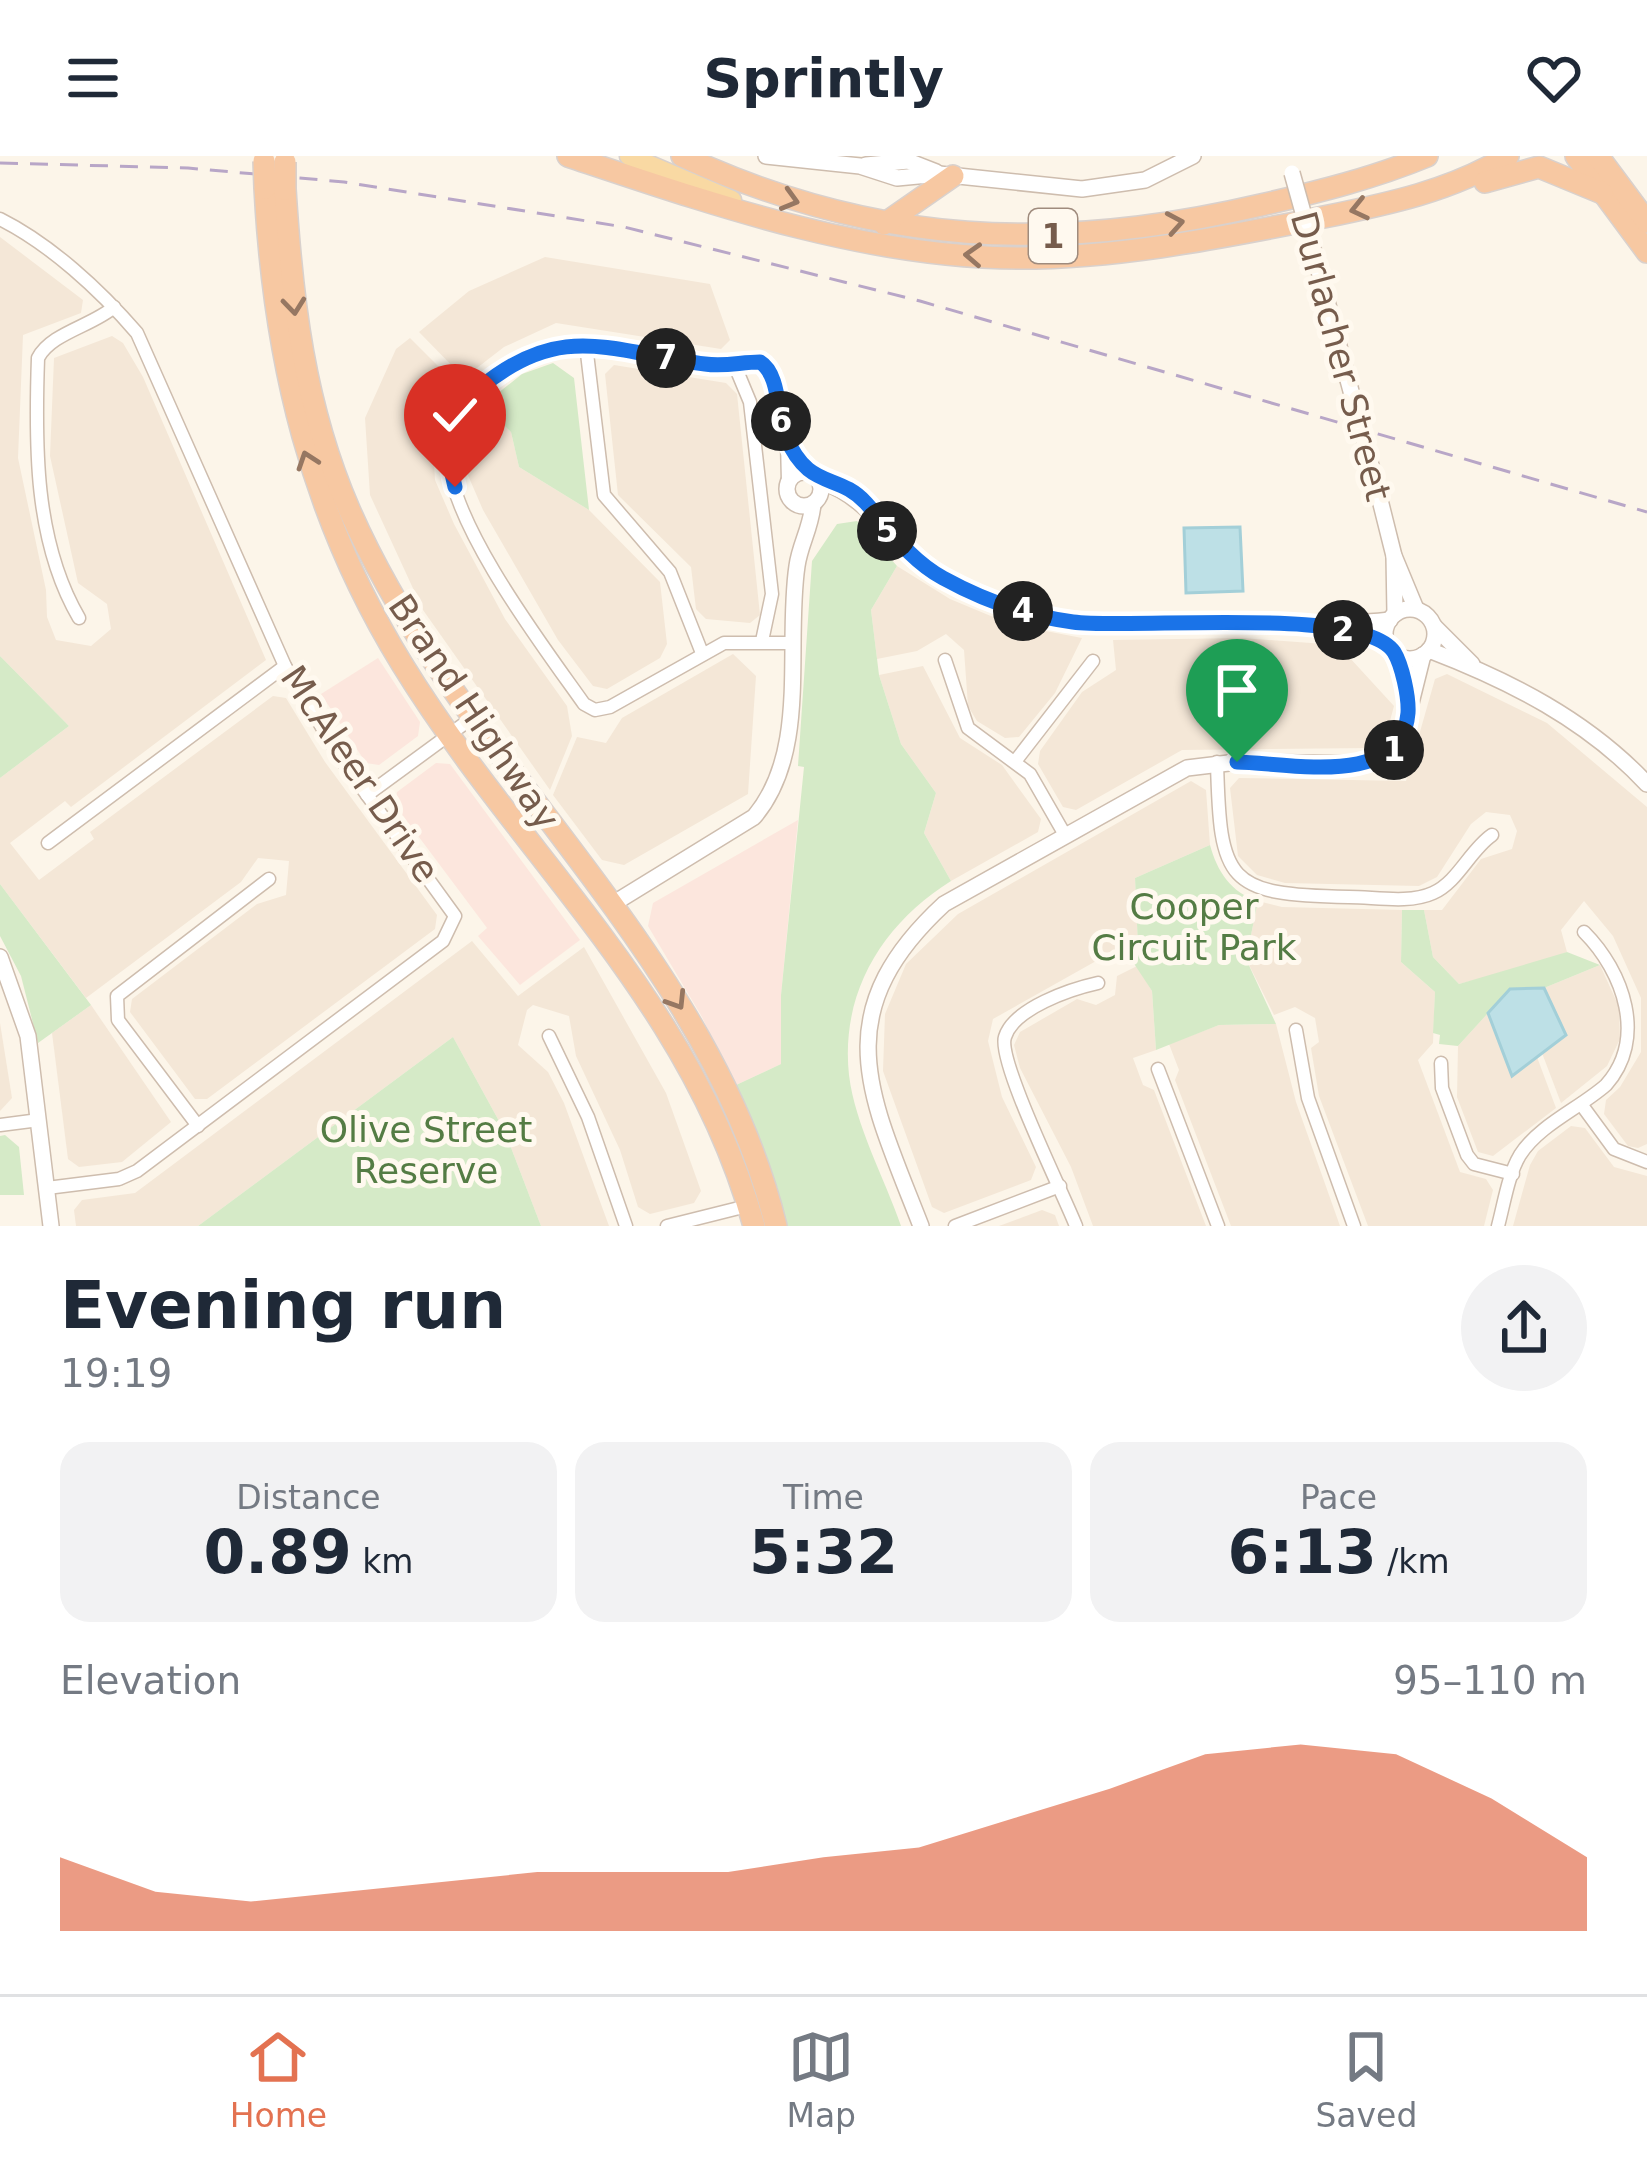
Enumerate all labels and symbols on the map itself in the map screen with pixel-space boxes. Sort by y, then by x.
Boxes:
one-way arrow [779,186,800,211]
one-way arrow [1349,196,1369,221]
street label: Durlacher Street [1283,207,1399,505]
road number: 1 [1029,209,1077,263]
one-way arrow [1165,212,1185,237]
one-way arrow [963,243,982,269]
one-way arrow [280,296,306,316]
pin: 7 [636,328,696,388]
pin [404,364,506,487]
pin: 6 [751,391,811,451]
one-way arrow [296,450,321,471]
pin: 5 [857,501,917,561]
pin: 4 [993,581,1053,641]
street label: Brand Highway [380,587,568,837]
pin: 2 [1313,600,1373,660]
pin [1186,639,1288,762]
street label: McAleer Drive [273,658,447,890]
pin: 1 [1364,720,1424,780]
park label: Cooper Circuit Park [1091,886,1297,968]
one-way arrow [663,988,685,1010]
park label: Olive Street Reserve [320,1109,532,1191]

